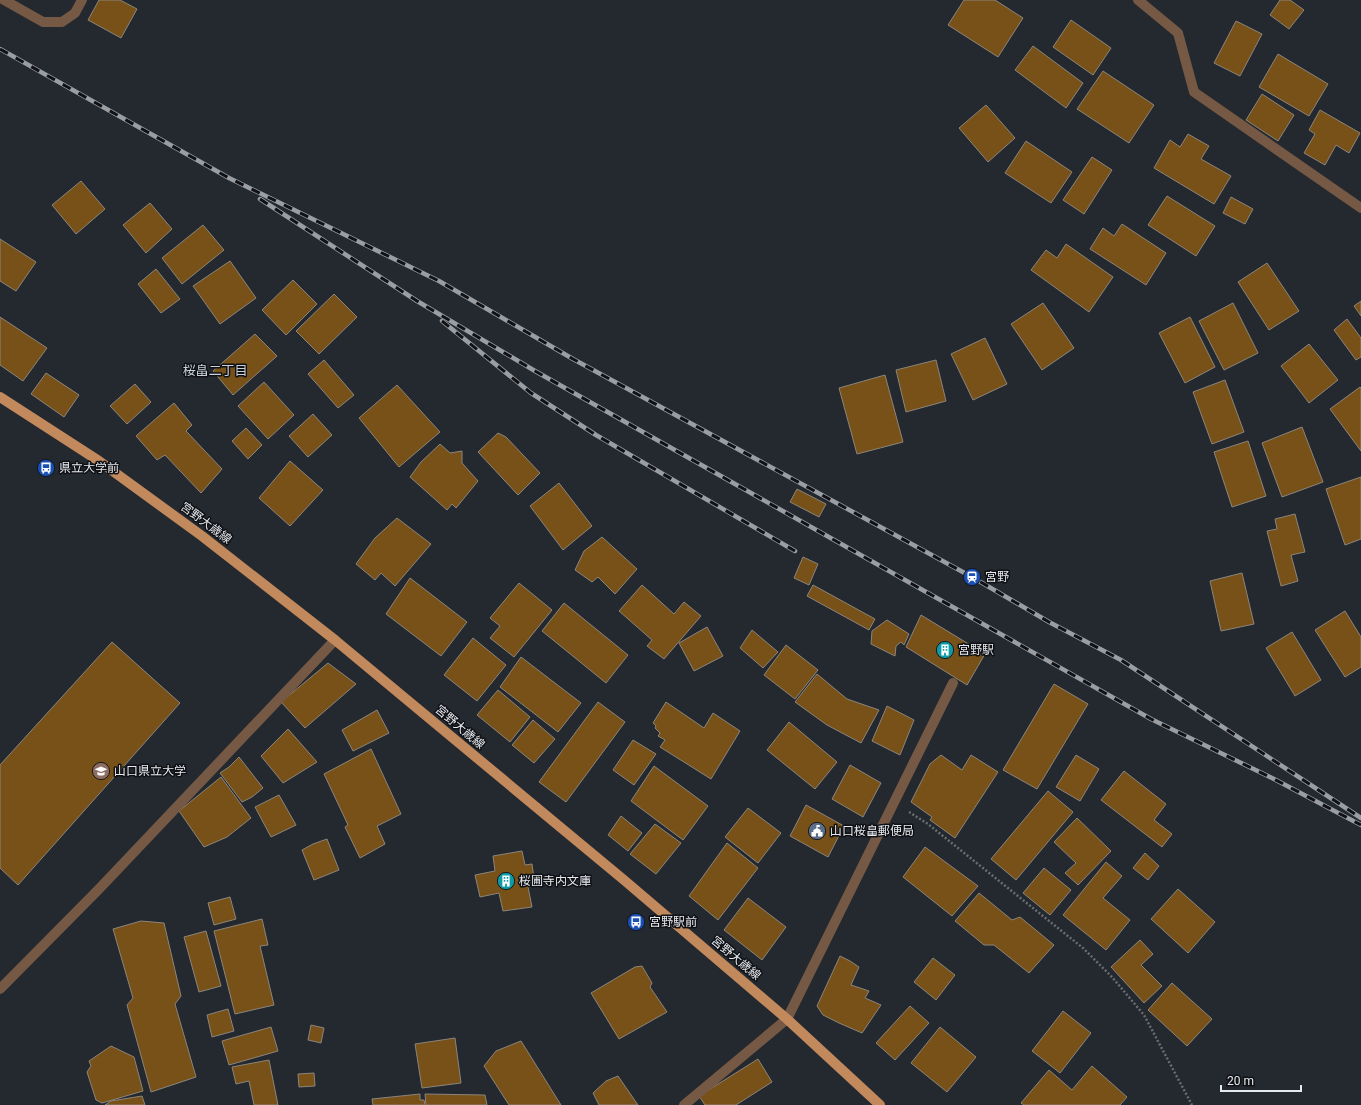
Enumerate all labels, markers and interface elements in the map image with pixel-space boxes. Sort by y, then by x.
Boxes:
district label: 桜畠二丁目 [182,363,248,378]
bus stop icon: 県立大学前 [36,458,56,478]
place label: 県立大学前 [59,461,119,475]
street label: 宮野大歳線 [178,499,234,547]
station icon: 宮野 [962,567,982,587]
place label: 宮野 [985,570,1009,584]
building icon: 宮野駅 [935,640,955,660]
place label: 宮野駅 [958,643,994,657]
street label: 宮野大歳線 [433,702,487,752]
school or university icon: 山口県立大学 [91,761,111,781]
place label: 山口県立大学 [114,764,186,778]
public building icon: 山口桜畠郵便局 [807,821,827,841]
place label: 山口桜畠郵便局 [830,824,914,838]
building icon: 桜圃寺内文庫 [496,871,516,891]
place label: 桜圃寺内文庫 [519,874,591,888]
bus stop icon: 宮野駅前 [626,912,646,932]
place label: 宮野駅前 [649,915,697,929]
street label: 宮野大歳線 [709,933,763,983]
scale bar [1221,1067,1301,1093]
text: 20 m [1227,1074,1254,1088]

